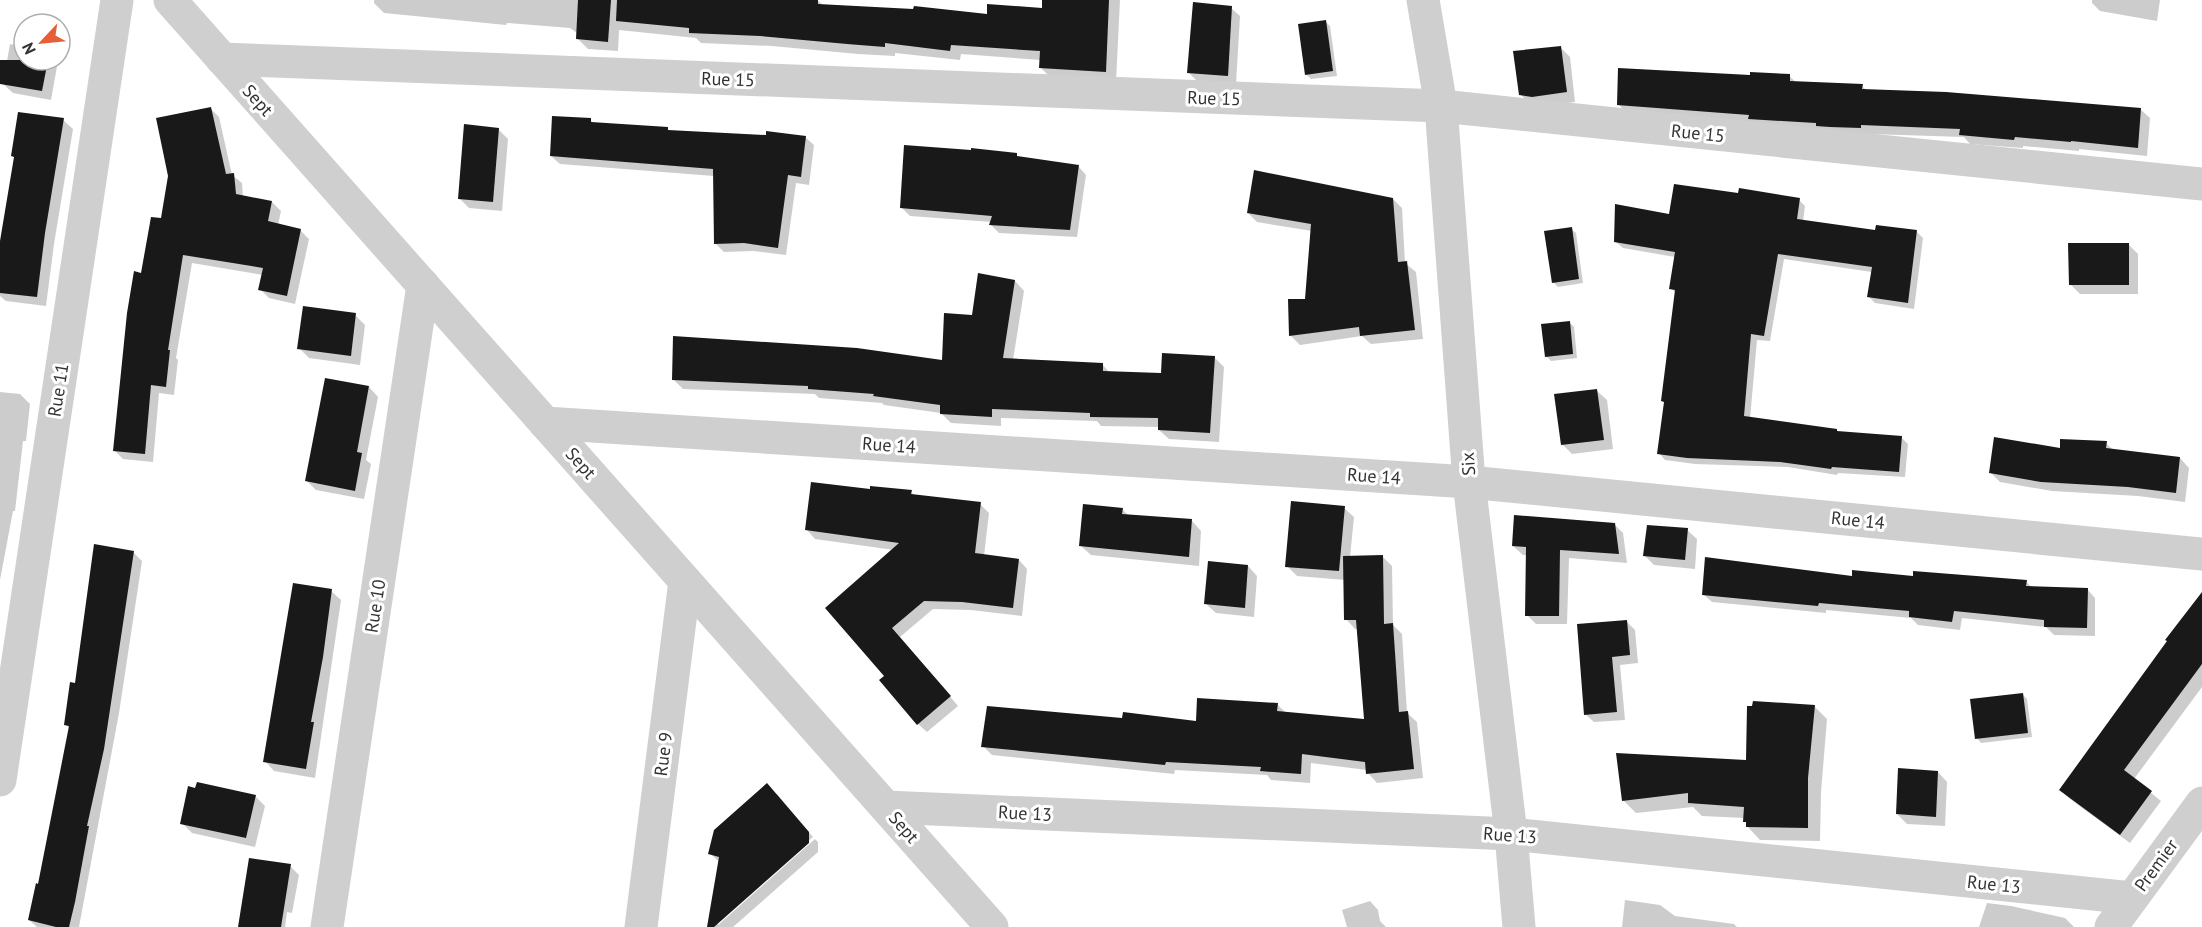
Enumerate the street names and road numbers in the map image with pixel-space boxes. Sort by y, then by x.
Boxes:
street label: Rue 15 [701,67,755,91]
street label: Sept [238,79,278,121]
street label: Rue 15 [1187,86,1241,110]
street label: Rue 15 [1670,119,1726,147]
street label: Rue 11 [42,362,74,418]
street label: Rue 14 [861,432,917,458]
street label: Sept [561,442,601,484]
street label: Six [1456,451,1480,477]
street label: Rue 14 [1346,463,1402,489]
street label: Rue 14 [1830,506,1886,534]
street label: Rue 10 [359,577,391,634]
street label: Rue 9 [649,731,677,777]
street label: Rue 13 [998,800,1052,826]
street label: Sept [884,806,924,848]
street label: Rue 13 [1482,822,1538,848]
street label: Premier [2129,834,2183,896]
street label: Rue 13 [1966,870,2022,898]

